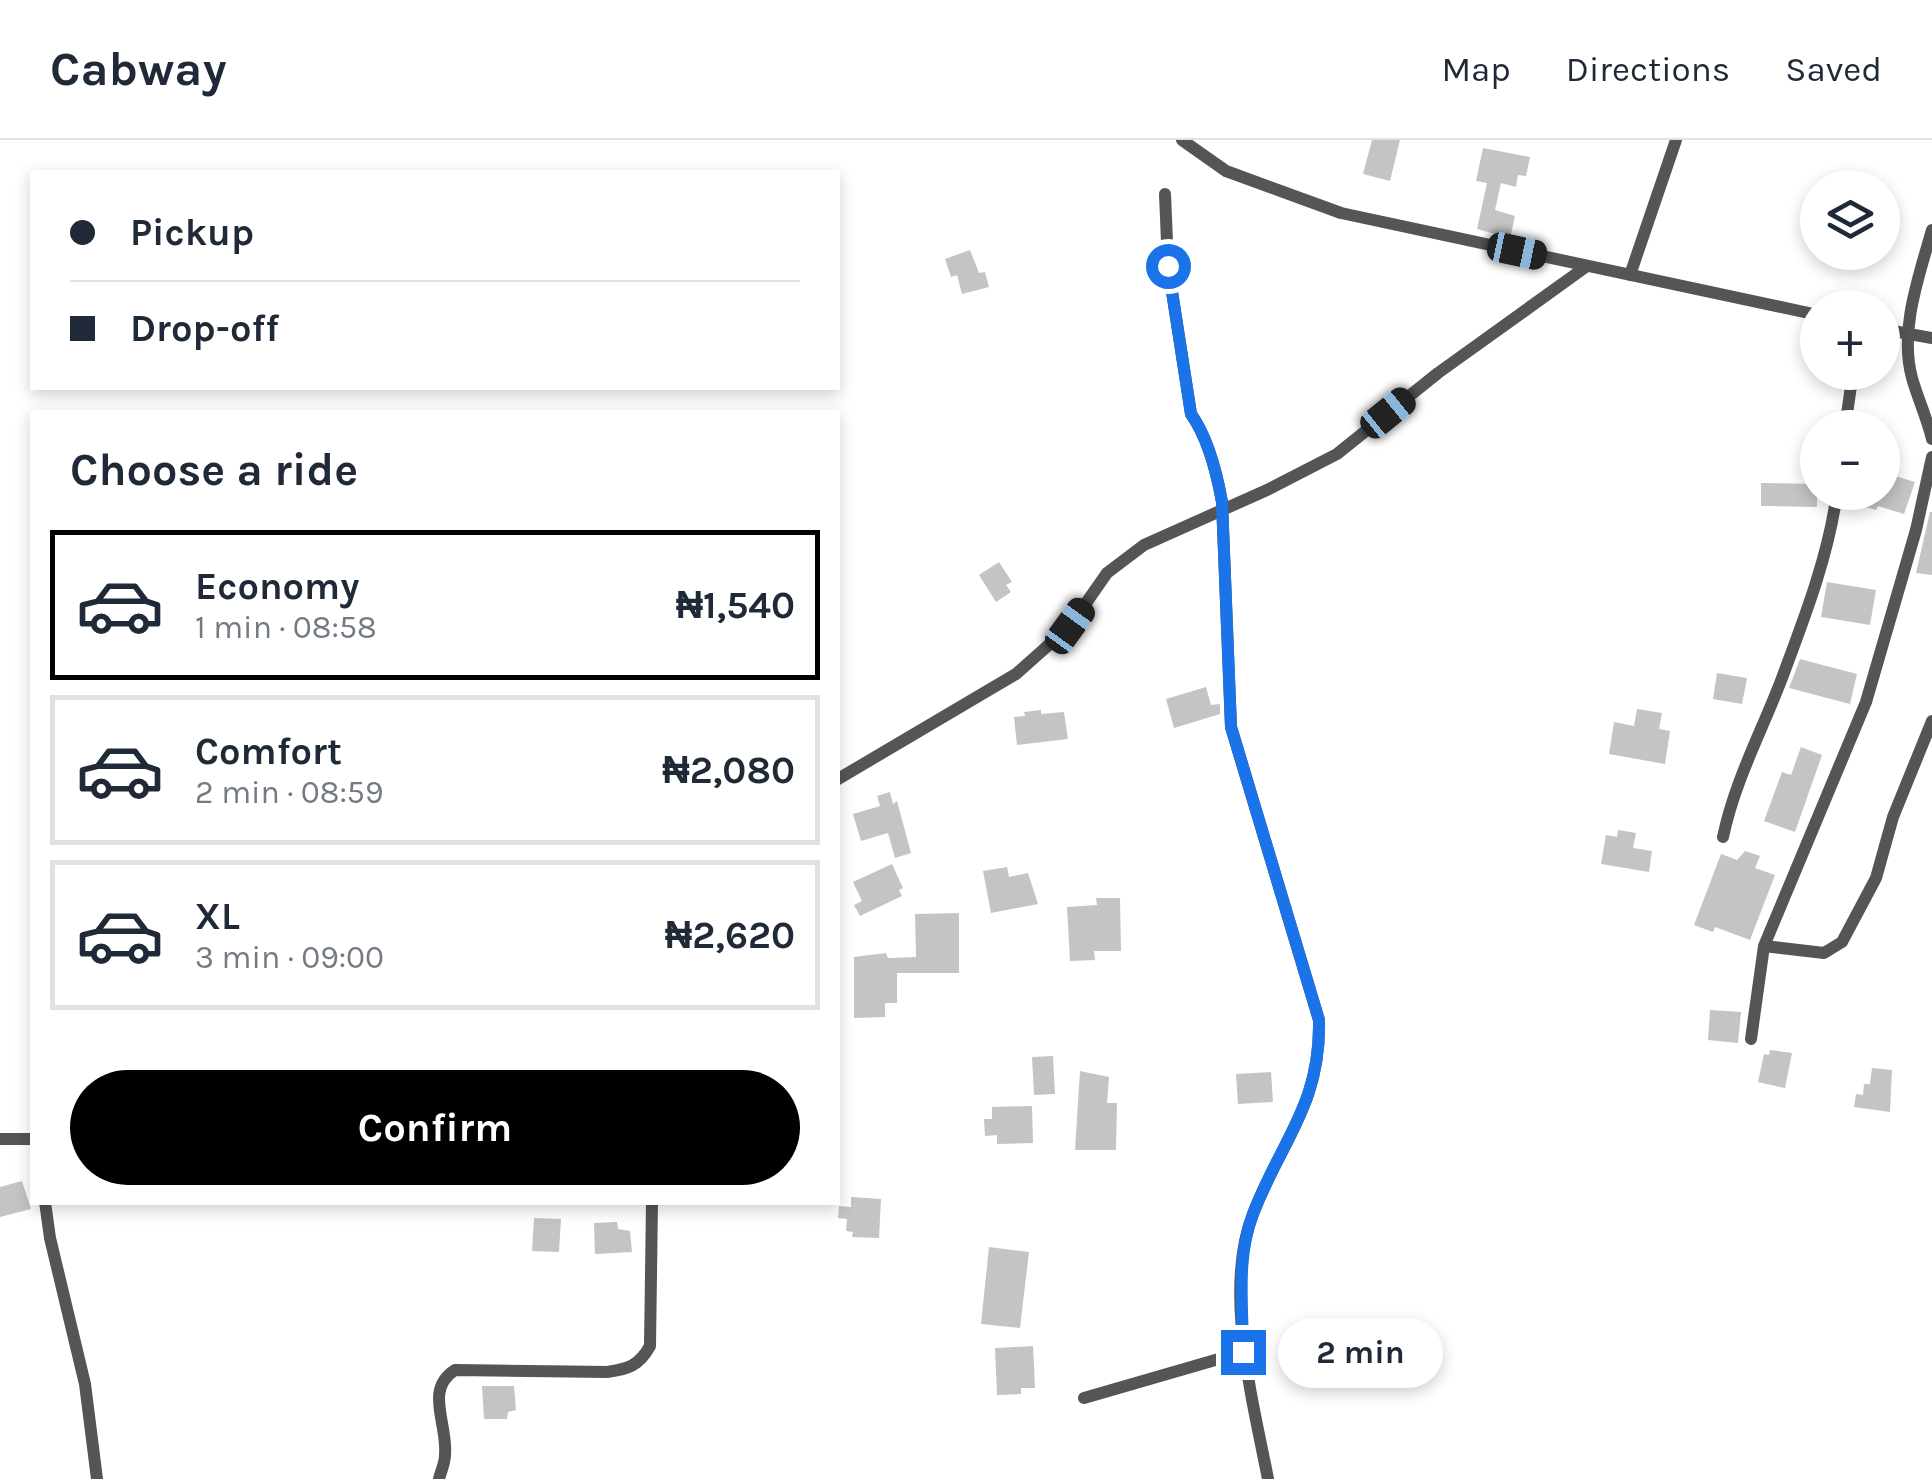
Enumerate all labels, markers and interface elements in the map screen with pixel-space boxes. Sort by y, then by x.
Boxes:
text: Cabway [50,41,227,97]
text: Map [1441,49,1511,90]
text: Directions [1566,49,1730,90]
text: Saved [1785,49,1882,90]
map controls [1800,170,1900,510]
button: layers [1800,170,1900,270]
text: Pickup [130,210,254,255]
car [1485,230,1549,272]
route start [1146,244,1191,289]
button: + [1800,290,1900,390]
text: Drop-off [130,306,279,351]
car [1355,382,1421,444]
button: − [1800,410,1900,510]
text: Choose a ride [70,444,358,496]
icon: car [75,560,165,650]
text: Economy [195,564,359,609]
text: ₦1,540 [676,583,795,628]
car [1040,593,1100,659]
text: 1 min · 08:58 [195,609,377,646]
icon: car [75,725,165,815]
text: Comfort [195,729,342,774]
text: ₦2,080 [662,748,795,793]
text: 2 min · 08:59 [195,774,384,811]
icon: car [75,890,165,980]
text: XL [195,894,240,939]
text: ₦2,620 [665,913,795,958]
text: 3 min · 09:00 [195,939,384,976]
button: Confirm [70,1070,800,1185]
callout: 2 min [1278,1317,1443,1387]
route end [1221,1330,1266,1375]
text: 2 min [1316,1334,1405,1371]

